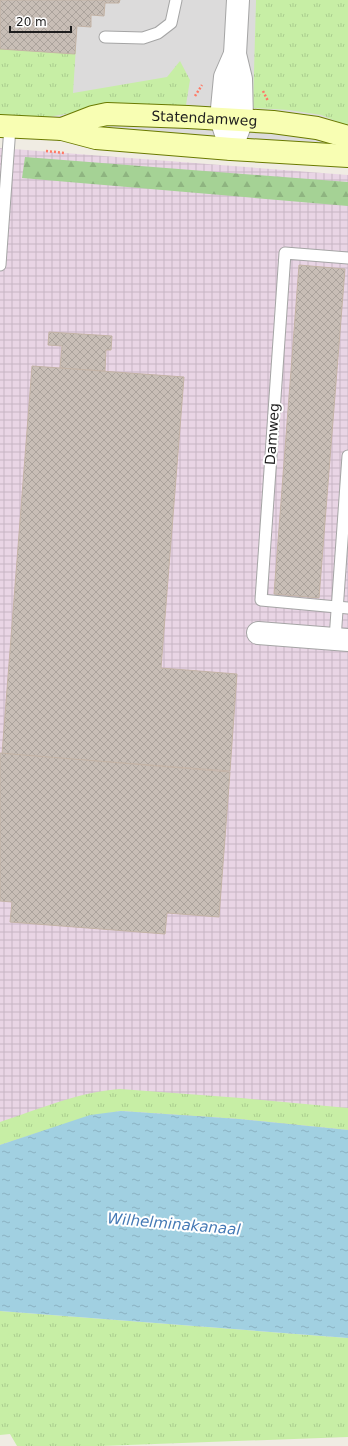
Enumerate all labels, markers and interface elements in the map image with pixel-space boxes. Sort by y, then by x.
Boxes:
scale bar [10,8,71,34]
text: 20 m [16,15,47,29]
street label: Statendamweg [151,108,258,129]
street label: Damweg [262,403,282,465]
water label: Wilhelminakanaal [107,1209,242,1239]

